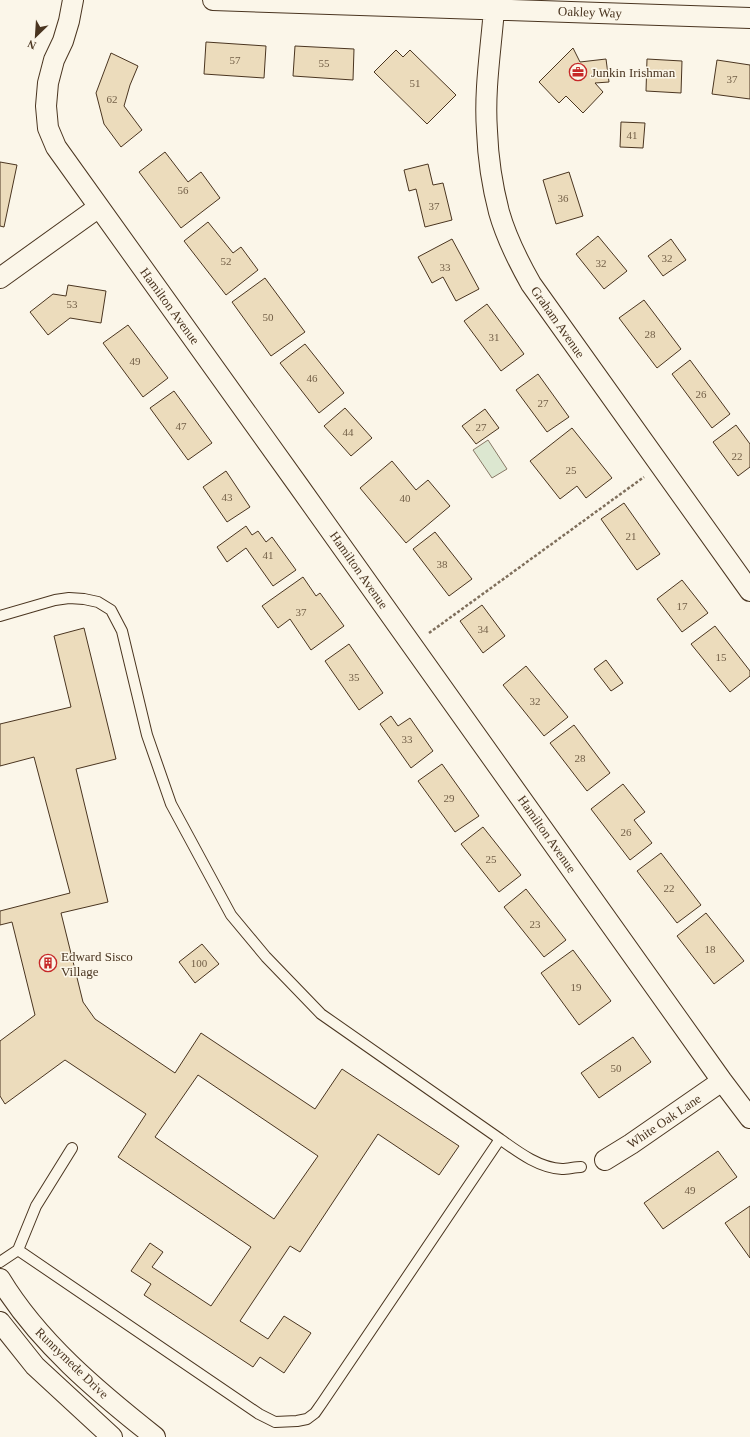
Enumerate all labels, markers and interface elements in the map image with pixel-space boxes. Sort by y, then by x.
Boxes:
street label: Oakley Way [558,3,623,21]
north arrow [16,16,56,56]
text: N [26,38,38,52]
house number: 57 [230,54,241,66]
house number: 55 [319,57,330,69]
office icon: Junkin Irishman [568,62,588,82]
place label: Junkin Irishman [591,65,676,80]
house number: 37 [727,73,738,85]
house number: 51 [410,77,421,89]
house number: 62 [107,93,118,105]
house number: 41 [627,129,638,141]
house number: 56 [178,184,189,196]
house number: 36 [558,192,569,204]
house number: 37 [429,200,440,212]
house number: 32 [662,252,673,264]
house number: 52 [221,255,232,267]
house number: 32 [596,257,607,269]
house number: 33 [440,261,451,273]
street label: Hamilton Avenue [137,265,203,347]
street label: Graham Avenue [528,283,588,361]
house number: 53 [67,298,78,310]
house number: 50 [263,311,274,323]
house number: 28 [645,328,656,340]
house number: 31 [489,331,500,343]
house number: 49 [130,355,141,367]
house number: 46 [307,372,318,384]
house number: 26 [696,388,707,400]
house number: 27 [538,397,549,409]
house number: 47 [176,420,187,432]
house number: 27 [476,421,487,433]
house number: 44 [343,426,354,438]
house number: 22 [732,450,743,462]
house number: 25 [566,464,577,476]
house number: 43 [222,491,233,503]
house number: 40 [400,492,411,504]
street label: Hamilton Avenue [327,528,391,612]
house number: 21 [626,530,637,542]
house number: 41 [263,549,274,561]
house number: 38 [437,558,448,570]
house number: 17 [677,600,688,612]
house number: 37 [296,606,307,618]
house number: 34 [478,623,489,635]
house number: 15 [716,651,727,663]
house number: 35 [349,671,360,683]
house number: 32 [530,695,541,707]
house number: 33 [402,733,413,745]
house number: 28 [575,752,586,764]
house number: 29 [444,792,455,804]
street label: Hamilton Avenue [515,792,579,876]
house number: 26 [621,826,632,838]
house number: 25 [486,853,497,865]
house number: 22 [664,882,675,894]
house number: 23 [530,918,541,930]
house number: 18 [705,943,716,955]
place label: Edward Sisco Village [61,949,133,979]
building icon: Edward Sisco Village [38,953,58,973]
house number: 100 [191,957,208,969]
house number: 19 [571,981,582,993]
house number: 50 [611,1062,622,1074]
street label: White Oak Lane [624,1091,704,1151]
house number: 49 [685,1184,696,1196]
street label: Runnymede Drive [32,1324,112,1402]

